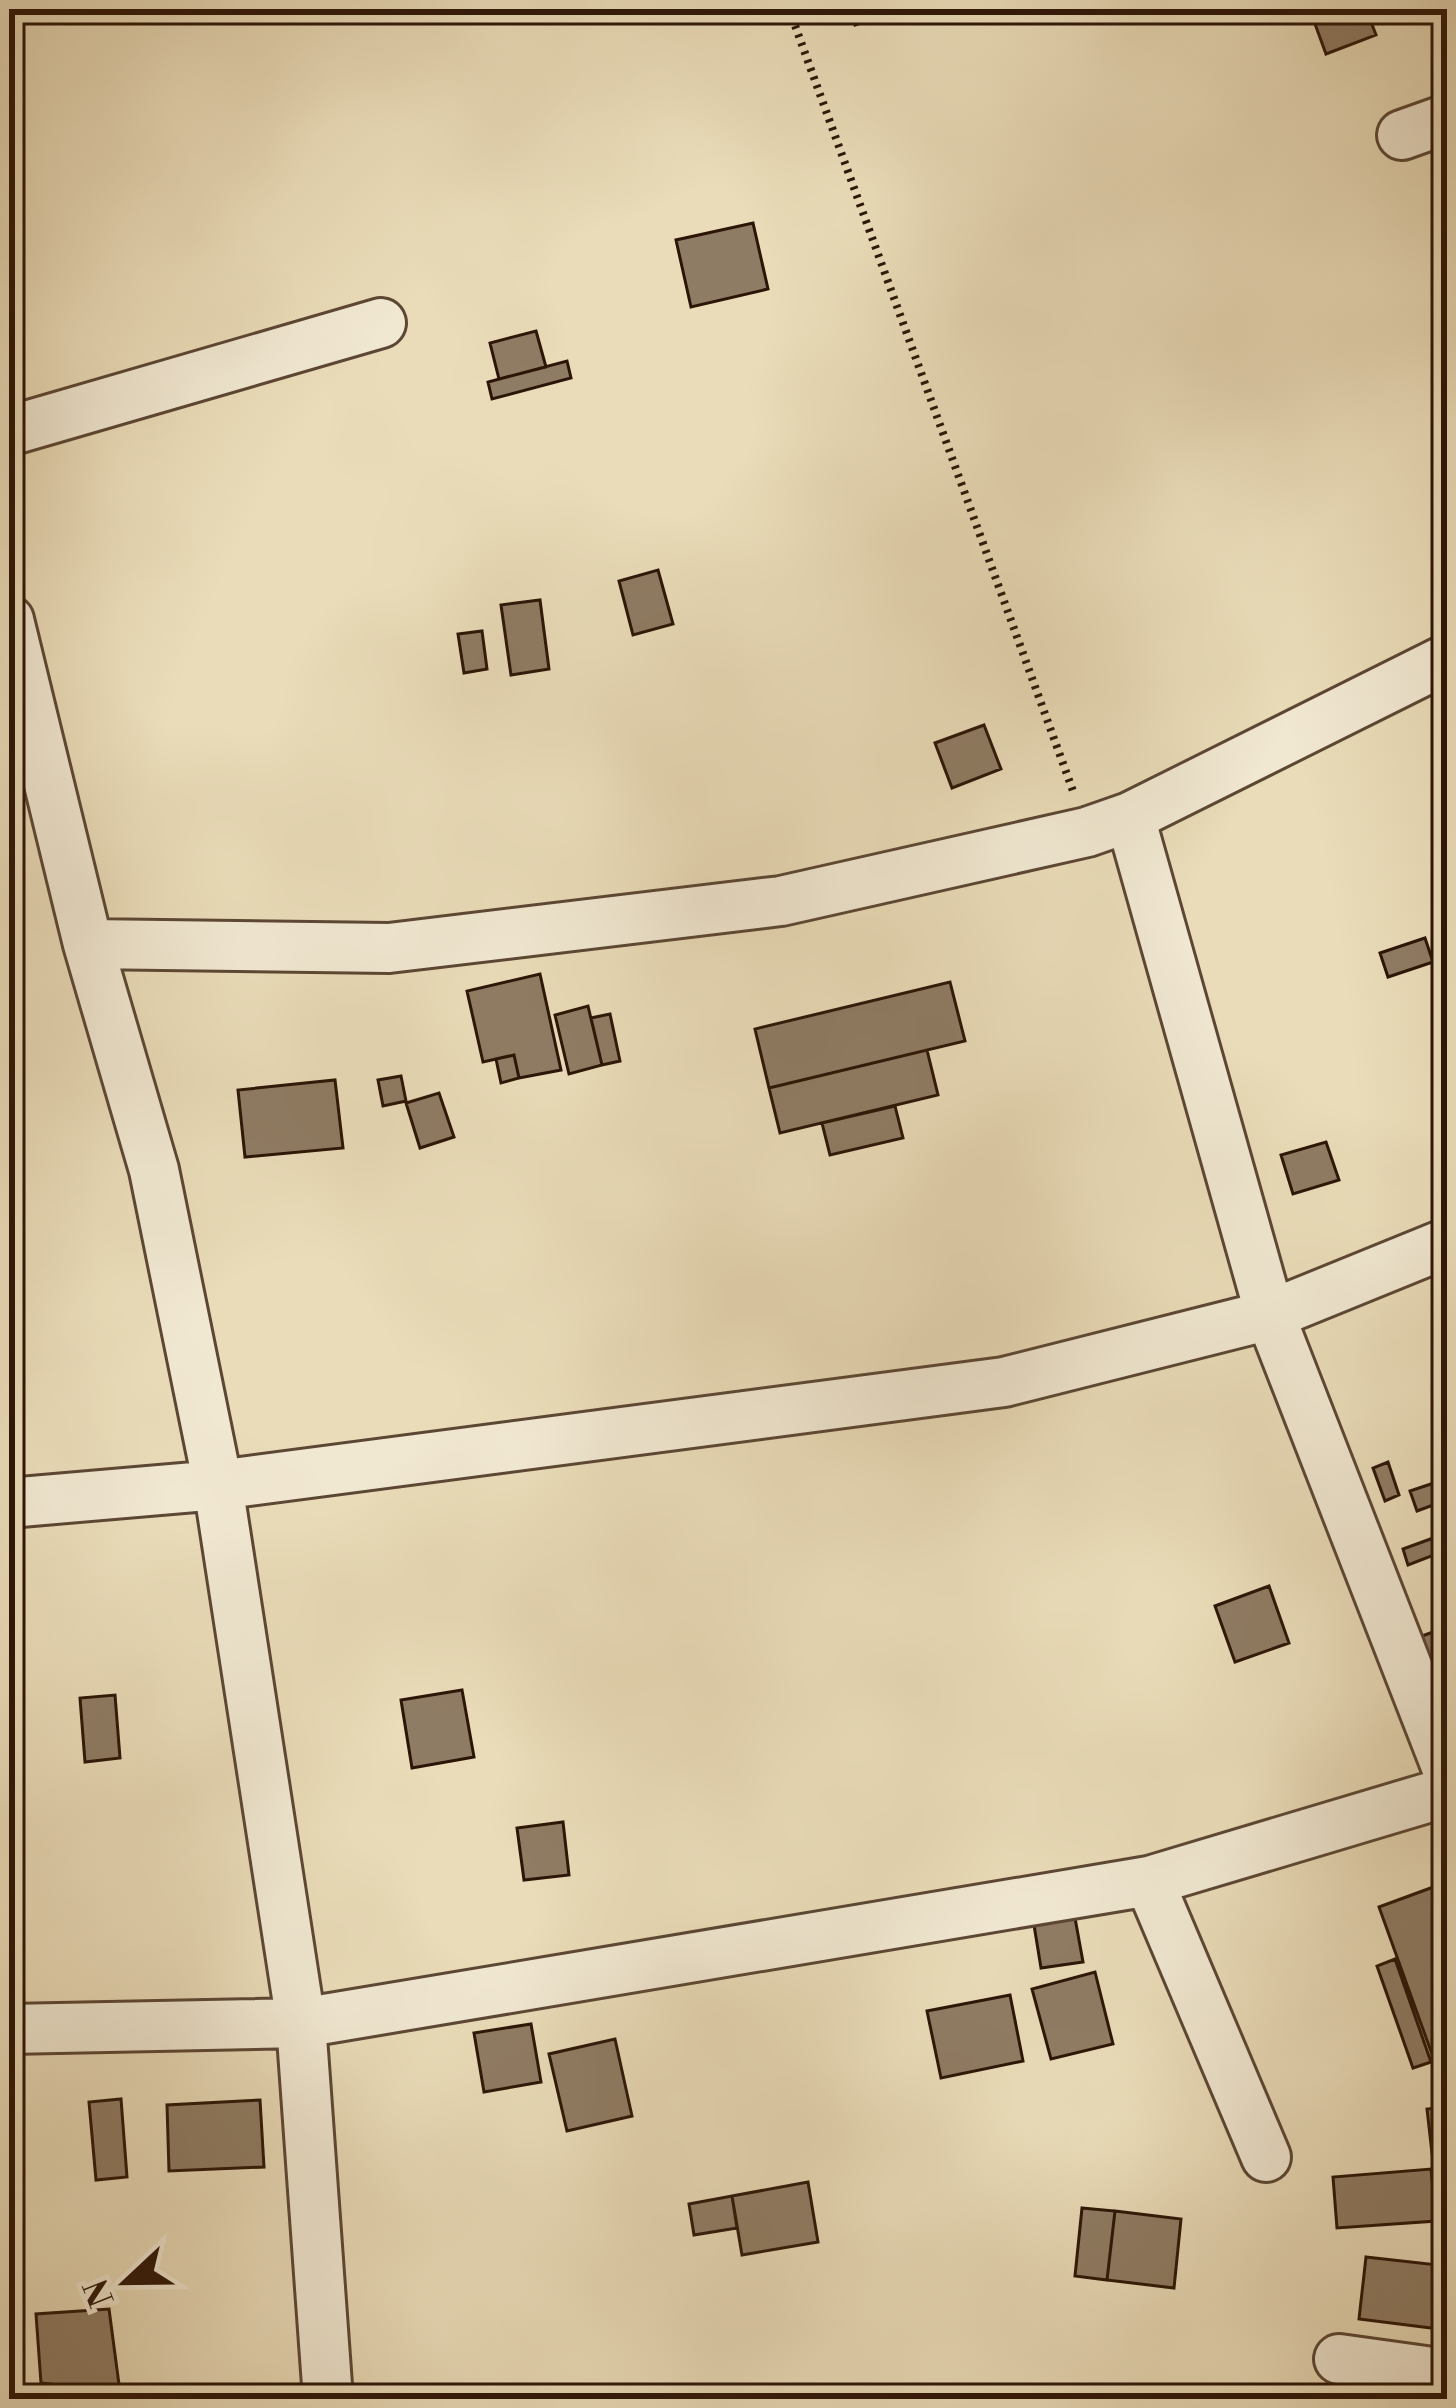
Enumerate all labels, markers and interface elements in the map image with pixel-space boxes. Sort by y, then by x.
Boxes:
north arrow [66,2222,186,2342]
text: N [77,2273,124,2312]

